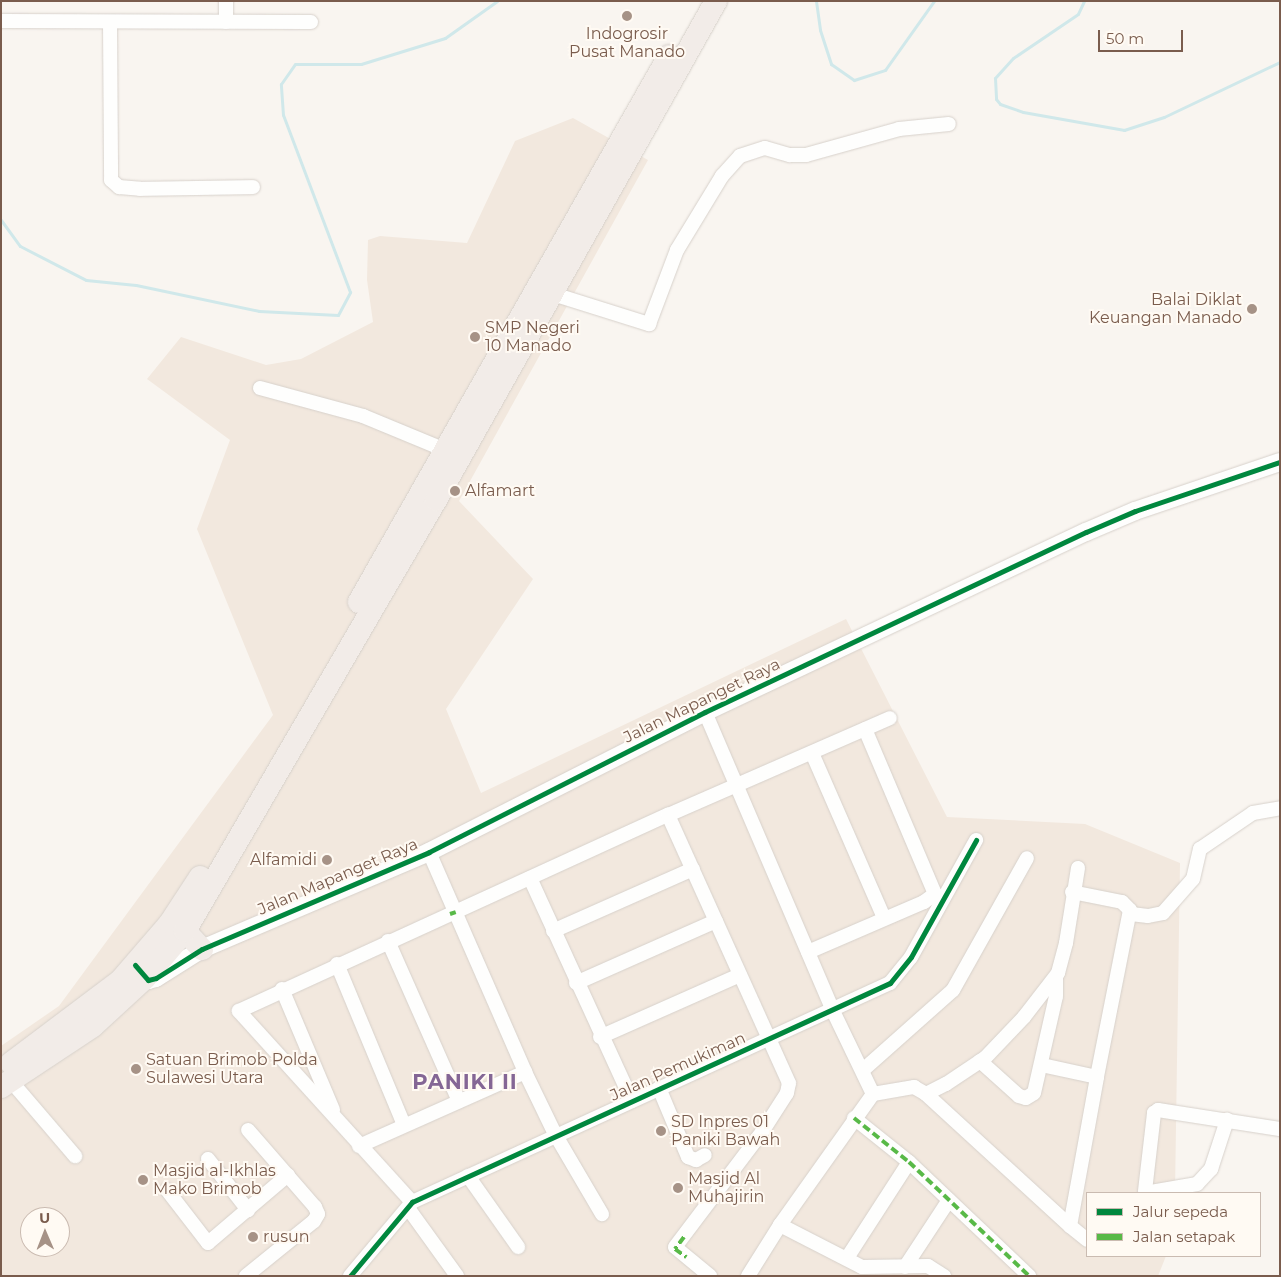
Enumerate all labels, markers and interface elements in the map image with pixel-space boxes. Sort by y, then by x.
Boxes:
marker: Indogrosir Pusat Manado [621,10,633,22]
scale bar [1101,20,1186,52]
place label: Indogrosir Pusat Manado [569,24,685,62]
text: 50 m [1106,29,1144,48]
place label: Balai Diklat Keuangan Manado [1089,290,1242,328]
marker: Balai Diklat Keuangan Manado [1246,303,1258,315]
place label: SMP Negeri 10 Manado [485,318,580,356]
marker: SMP Negeri 10 Manado [469,331,481,343]
place label: Alfamart [465,481,535,501]
marker: Alfamart [449,485,461,497]
street label: Jalan Mapanget Raya [621,655,783,747]
street label: Jalan Mapanget Raya [255,835,421,919]
place label: Alfamidi [250,850,317,870]
marker: Alfamidi [321,854,333,866]
street label: Jalan Pemukiman [607,1029,749,1105]
place label: Satuan Brimob Polda Sulawesi Utara [146,1050,318,1088]
marker: Satuan Brimob Polda Sulawesi Utara [130,1063,142,1075]
district label: PANIKI II [411,1069,519,1095]
place label: SD Inpres 01 Paniki Bawah [671,1112,780,1150]
marker: SD Inpres 01 Paniki Bawah [655,1125,667,1137]
place label: Masjid al-Ikhlas Mako Brimob [153,1161,276,1199]
place label: Masjid Al Muhajirin [688,1169,764,1207]
marker: Masjid al-Ikhlas Mako Brimob [137,1174,149,1186]
marker: Masjid Al Muhajirin [672,1182,684,1194]
legend [1086,1192,1261,1257]
text: Jalur sepeda [1133,1202,1228,1221]
north arrow [20,1207,70,1257]
text: U [39,1209,50,1227]
place label: rusun [263,1227,310,1247]
text: Jalan setapak [1133,1227,1235,1246]
marker: rusun [247,1231,259,1243]

